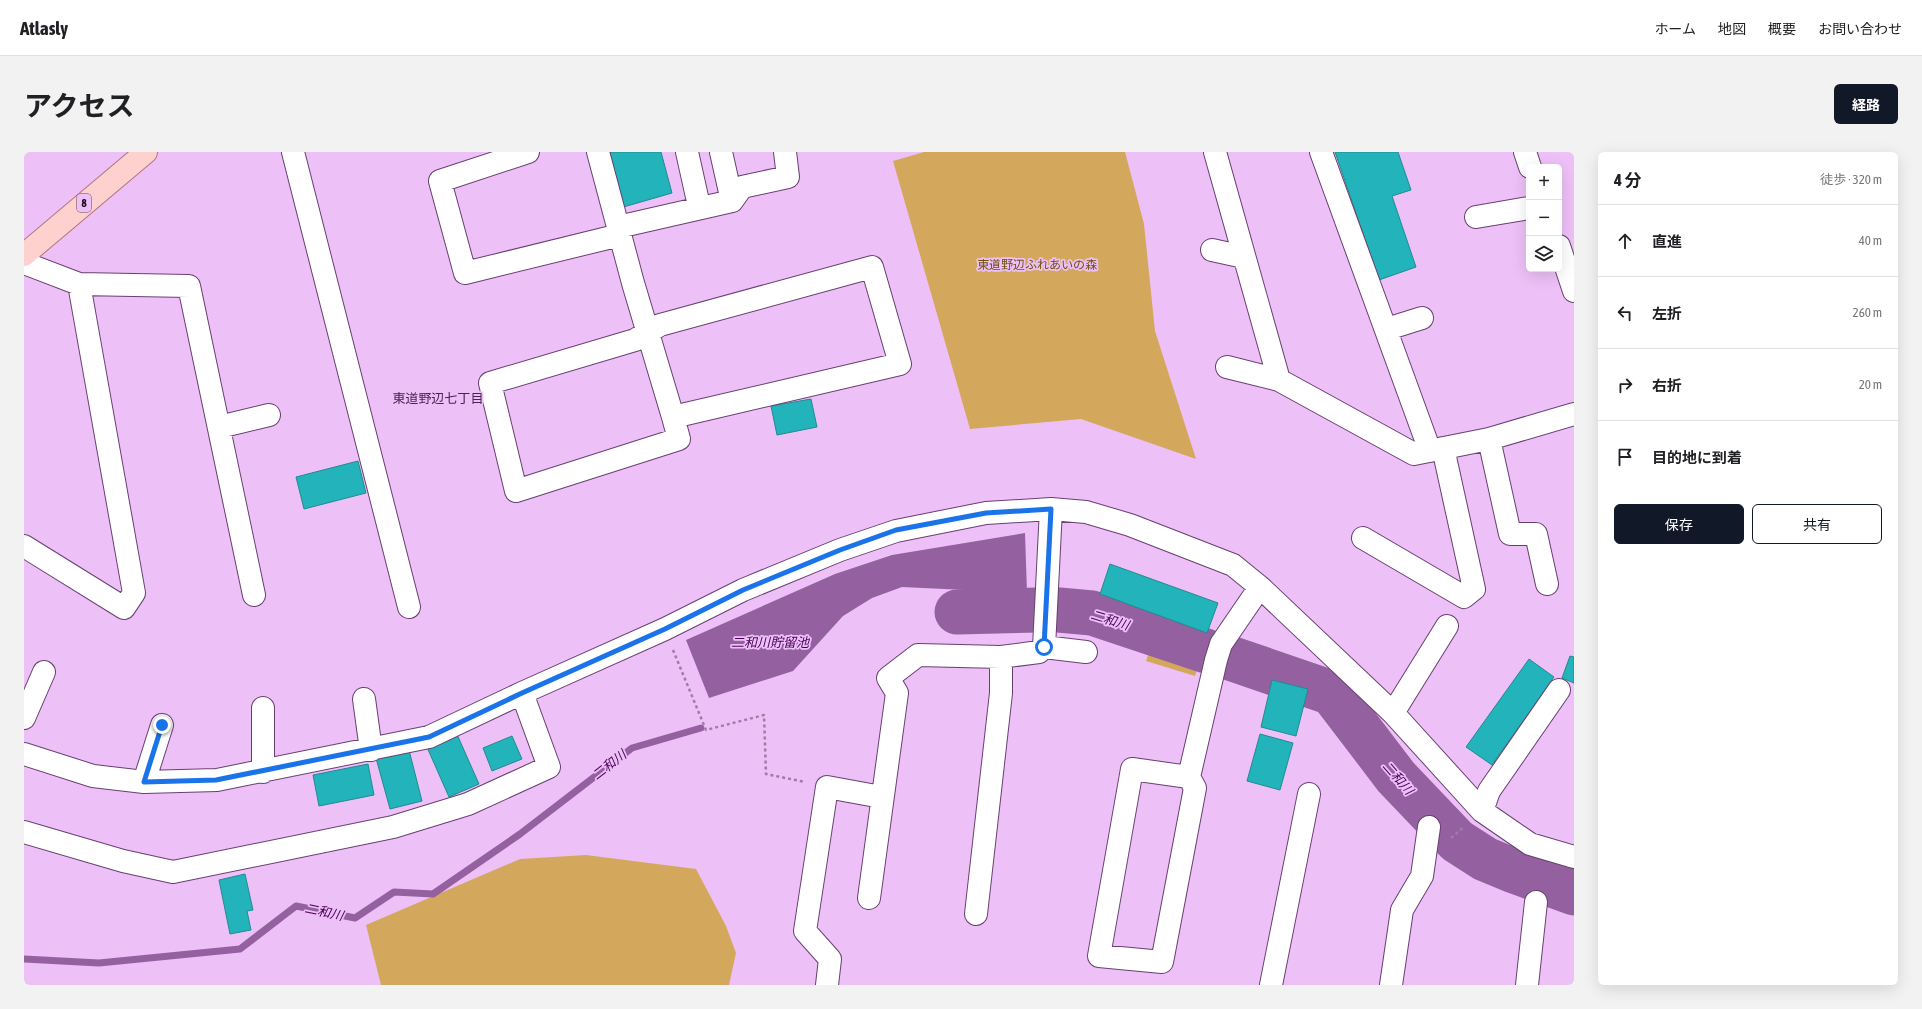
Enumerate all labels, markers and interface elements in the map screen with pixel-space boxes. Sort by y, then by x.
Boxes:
text: Atlasly [20,17,68,39]
text: ホーム [1654,21,1696,37]
text: 地図 [1718,21,1746,37]
text: 概要 [1768,21,1796,37]
text: お問い合わせ [1818,21,1902,37]
button: 経路 [1834,84,1898,124]
text: アクセス [24,90,135,122]
map controls [1526,164,1562,272]
button: + [1526,164,1562,200]
text: 4 分 [1614,170,1641,190]
text: 徒歩 · 320 m [1820,172,1882,187]
road number: 8 [77,194,91,212]
button: − [1526,200,1562,236]
icon: ahead [1614,230,1636,252]
text: 直進 [1652,233,1682,250]
text: 40 m [1859,233,1882,248]
button: layers [1526,236,1562,272]
park label: 東道野辺ふれあいの森 [977,258,1097,272]
icon: left [1614,302,1636,324]
text: 左折 [1652,305,1682,322]
text: 260 m [1853,305,1882,320]
icon: right [1614,374,1636,396]
text: 右折 [1652,377,1682,394]
text: 20 m [1859,377,1882,392]
district label: 東道野辺七丁目 [392,391,484,406]
icon: arrive [1614,446,1636,468]
text: 目的地に到着 [1652,449,1742,466]
button: 保存 [1614,504,1744,544]
button: 共有 [1752,504,1882,544]
water label: 二和川 [1089,607,1133,633]
water label: 二和川貯留池 [731,635,811,650]
route start [1035,638,1053,656]
route end [153,716,171,734]
water label: 二和川 [589,746,631,783]
water label: 二和川 [1380,758,1418,799]
water label: 二和川 [303,901,347,924]

